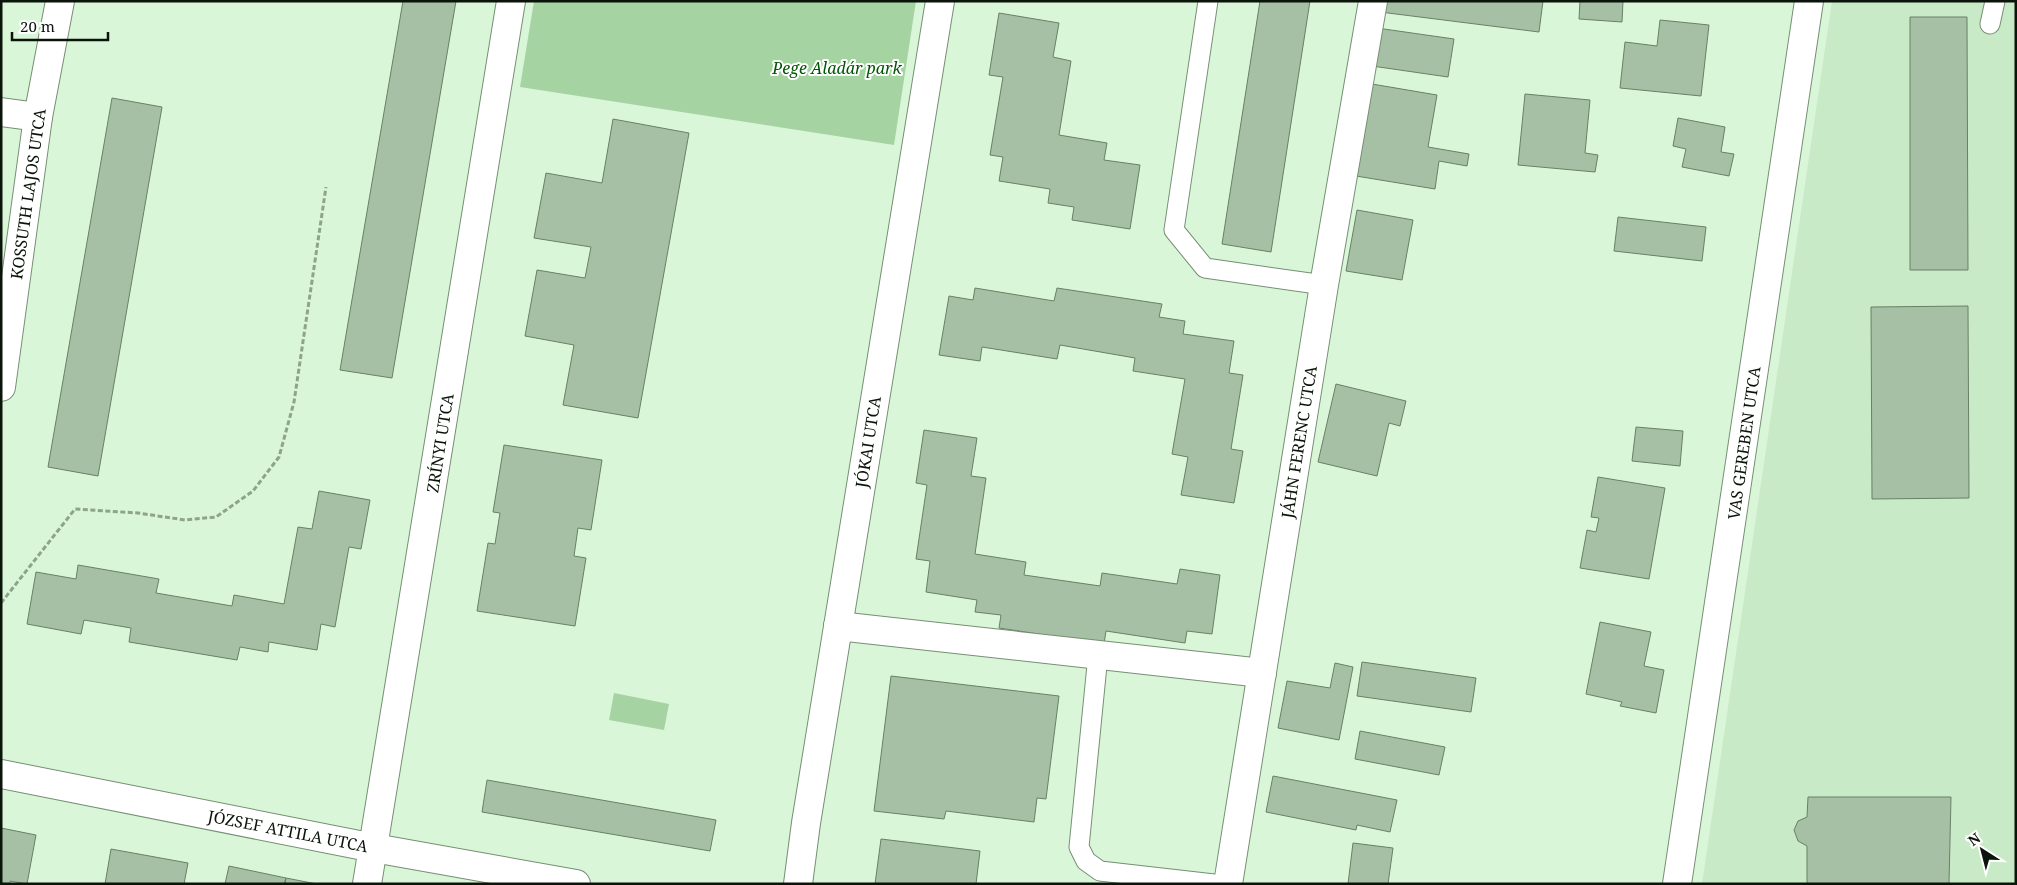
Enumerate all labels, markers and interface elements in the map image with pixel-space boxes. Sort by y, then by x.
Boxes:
scale bar [12,10,109,42]
text: 20 m [20,16,55,36]
park label: Pege Aladár park [771,57,903,79]
street label: KOSSUTH LAJOS UTCA [5,107,51,281]
street label: JÁHN FERENC UTCA [1276,363,1322,521]
street label: VAS GEREBEN UTCA [1722,364,1766,521]
street label: ZRÍNYI UTCA [421,391,459,494]
street label: JÓKAI UTCA [850,394,886,490]
street label: JÓZSEF ATTILA UTCA [205,804,371,857]
north arrow [1957,825,2007,875]
text: N [1964,828,1984,850]

